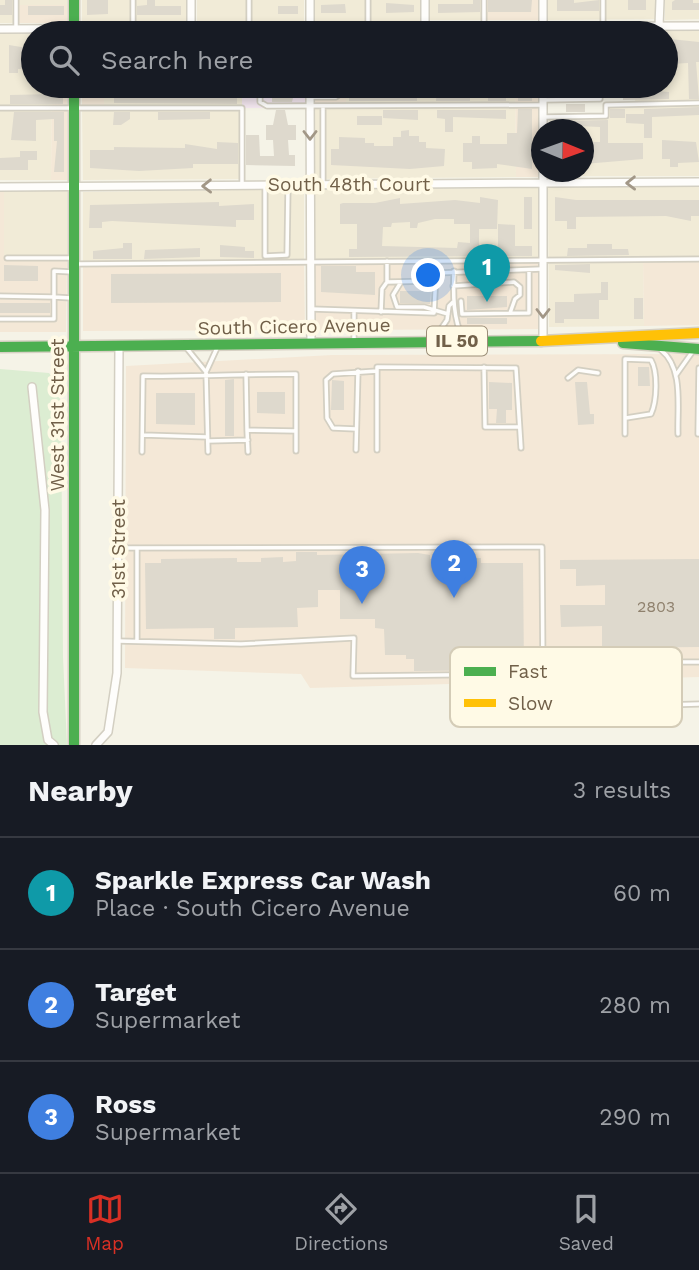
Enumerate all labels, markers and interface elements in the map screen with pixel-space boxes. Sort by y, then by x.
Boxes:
search box [21,21,678,98]
icon: search [45,41,83,79]
text: Search here [101,45,253,75]
north arrow [531,119,594,182]
one-way arrow [302,130,318,141]
street label: South 48th Court [268,173,430,196]
one-way arrow [625,175,636,190]
one-way arrow [202,178,212,194]
pin: 1 [464,244,510,302]
your location [411,258,445,292]
one-way arrow [535,308,551,319]
street label: South Cicero Avenue [197,313,391,340]
road number: IL 50 [427,326,487,356]
street label: West 31st Street [46,338,69,492]
street label: 31st Street [107,499,130,599]
pin: 2 [431,540,477,598]
pin: 3 [339,546,385,604]
house number: 2803 [637,597,675,616]
legend [450,647,682,727]
text: Fast [508,660,547,683]
text: Slow [508,692,553,715]
text: Nearby [28,773,133,808]
text: 3 results [573,777,671,804]
text: Sparkle Express Car Wash [95,865,431,895]
text: 1 [46,880,56,907]
text: 60 m [613,880,671,907]
text: Place · South Cicero Avenue [95,895,410,922]
text: Target [95,977,176,1007]
text: 2 [44,992,58,1019]
text: 280 m [599,992,671,1019]
text: Supermarket [95,1007,240,1034]
text: Ross [95,1089,156,1119]
text: 3 [44,1104,58,1131]
text: 290 m [599,1104,671,1131]
text: Supermarket [95,1119,240,1146]
tab: Map [85,1190,124,1255]
tab: Directions [294,1190,388,1255]
tab: Saved [559,1190,614,1255]

